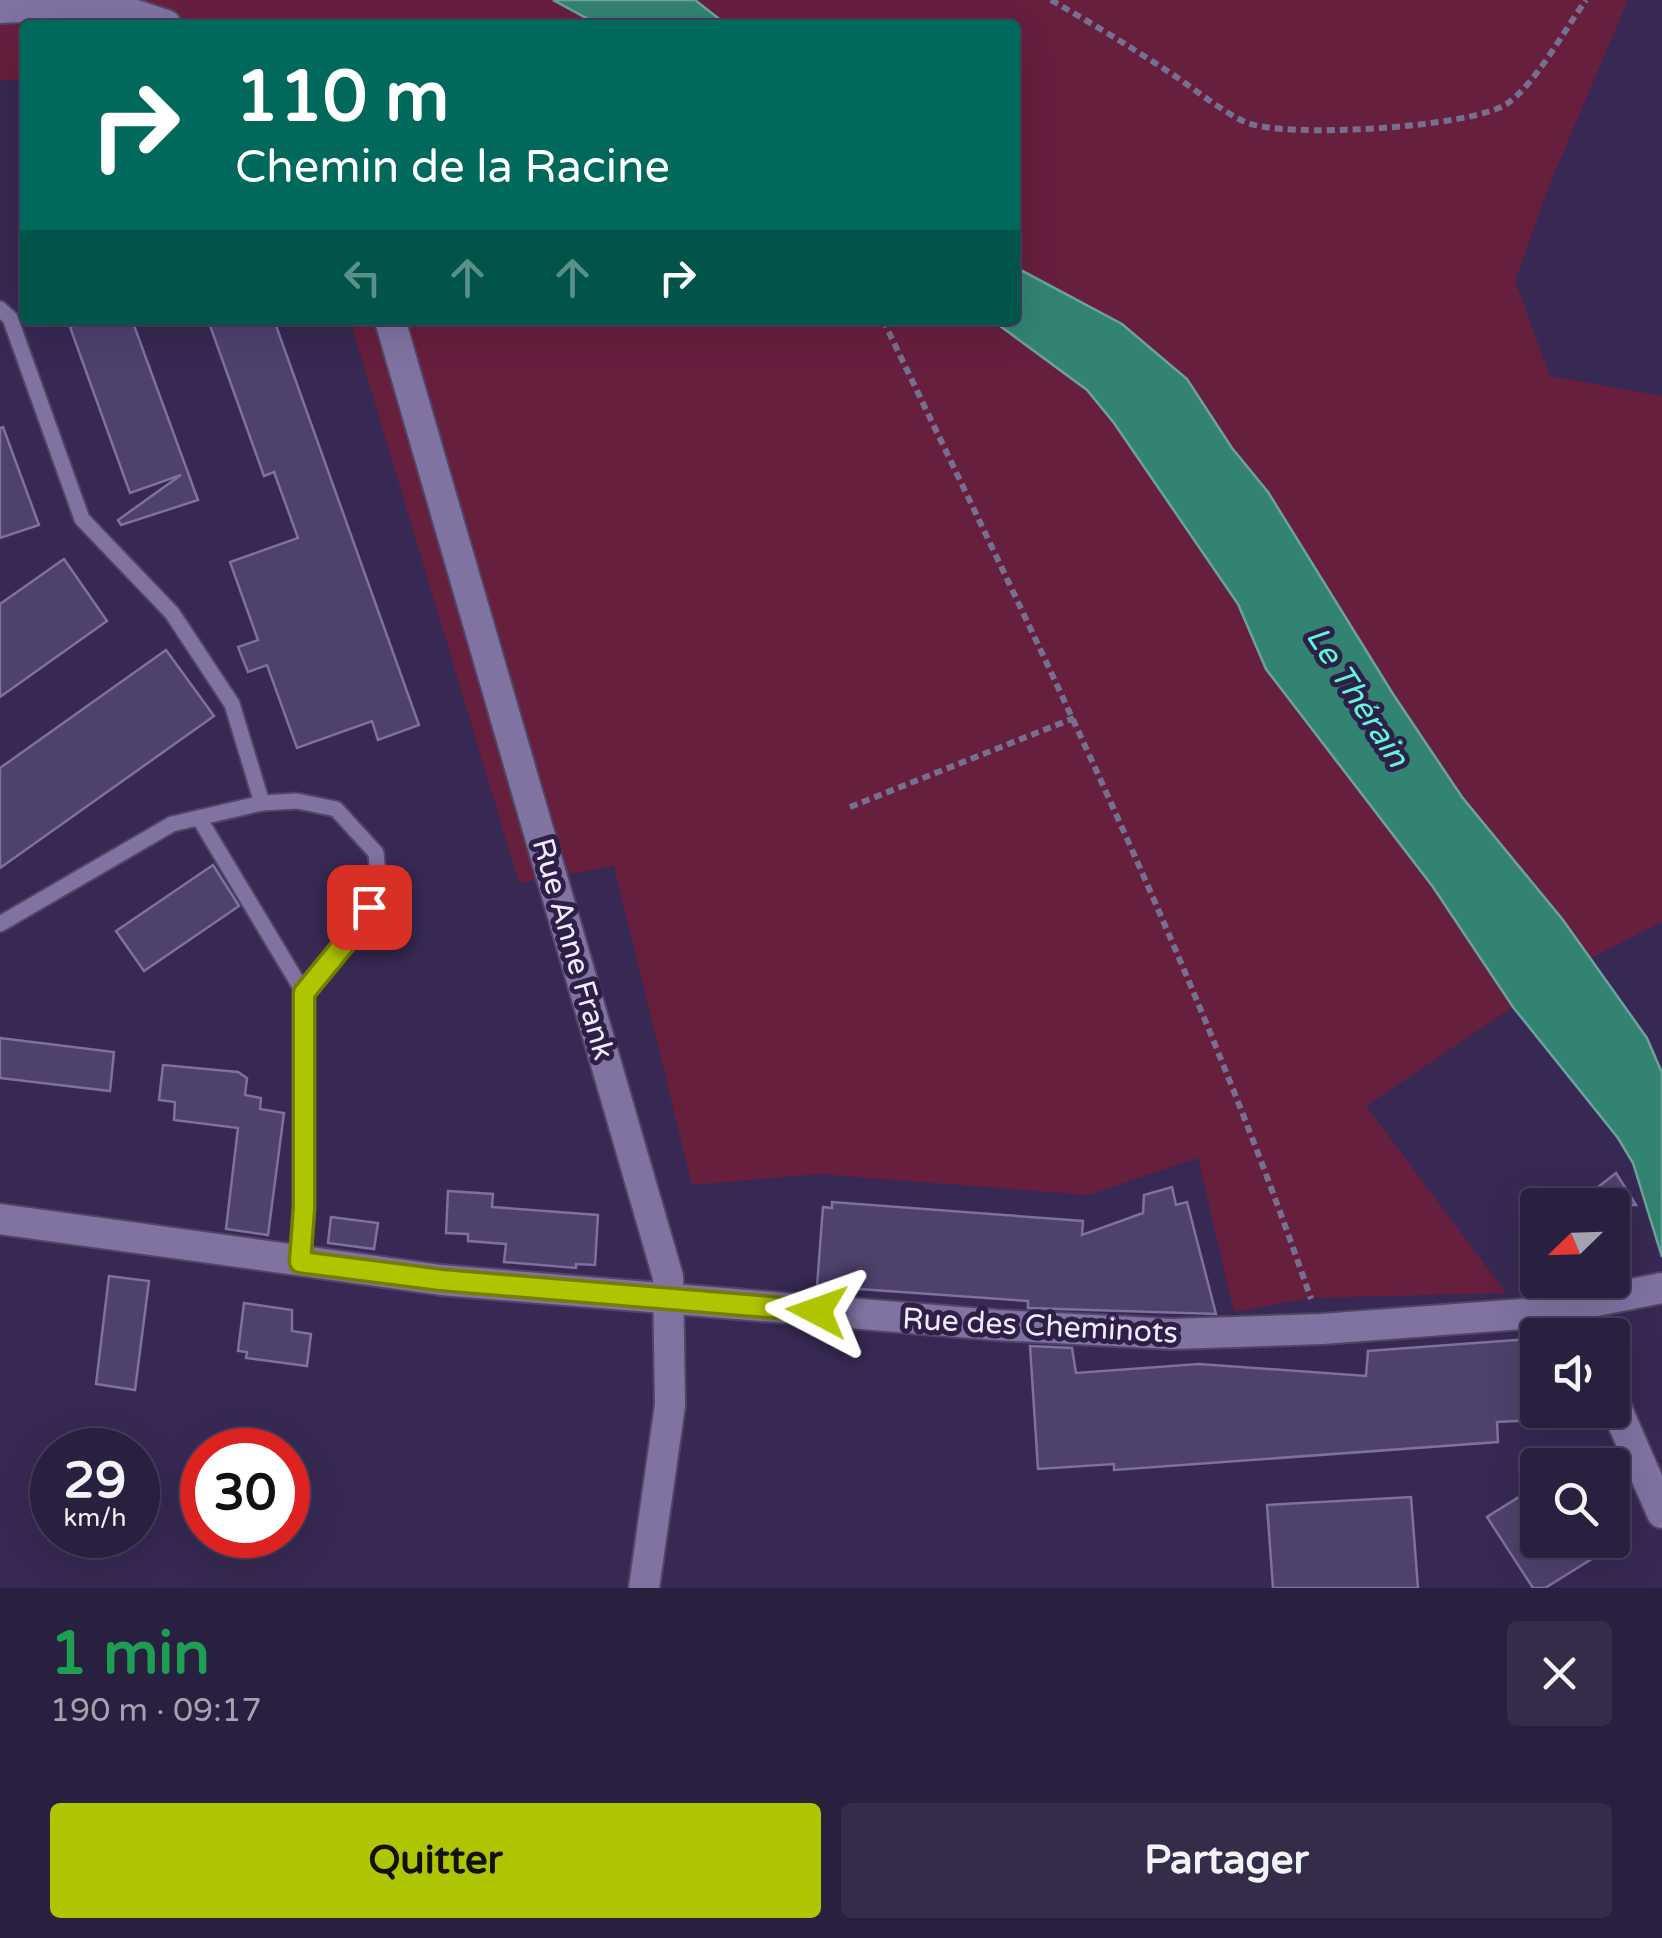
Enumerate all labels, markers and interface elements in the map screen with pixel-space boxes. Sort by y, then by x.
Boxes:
text: 110 m [235,56,449,140]
icon: right [70,60,200,190]
text: Chemin de la Racine [235,141,670,195]
icon: left [335,250,390,305]
icon: ahead [440,250,495,305]
icon: ahead [545,250,600,305]
icon: right [650,250,705,305]
water label: Le Thérain [1298,620,1417,775]
street label: Rue Anne Frank [524,834,622,1064]
pin [327,865,412,950]
icon: arrive [342,880,397,935]
north arrow [1520,1188,1630,1298]
map controls [1520,1188,1630,1558]
position arrow [765,1259,869,1363]
street label: Rue des Cheminots [901,1300,1179,1352]
button: sound [1520,1318,1630,1428]
speed limit sign: 30 [180,1428,310,1558]
button: search [1520,1448,1630,1558]
text: 29 [64,1451,126,1511]
text: km/h [64,1503,126,1533]
text: 1 min [50,1618,210,1690]
button: close [1507,1621,1612,1726]
text: 190 m · 09:17 [50,1692,262,1730]
button: Quitter [50,1803,821,1918]
button: Partager [841,1803,1612,1918]

